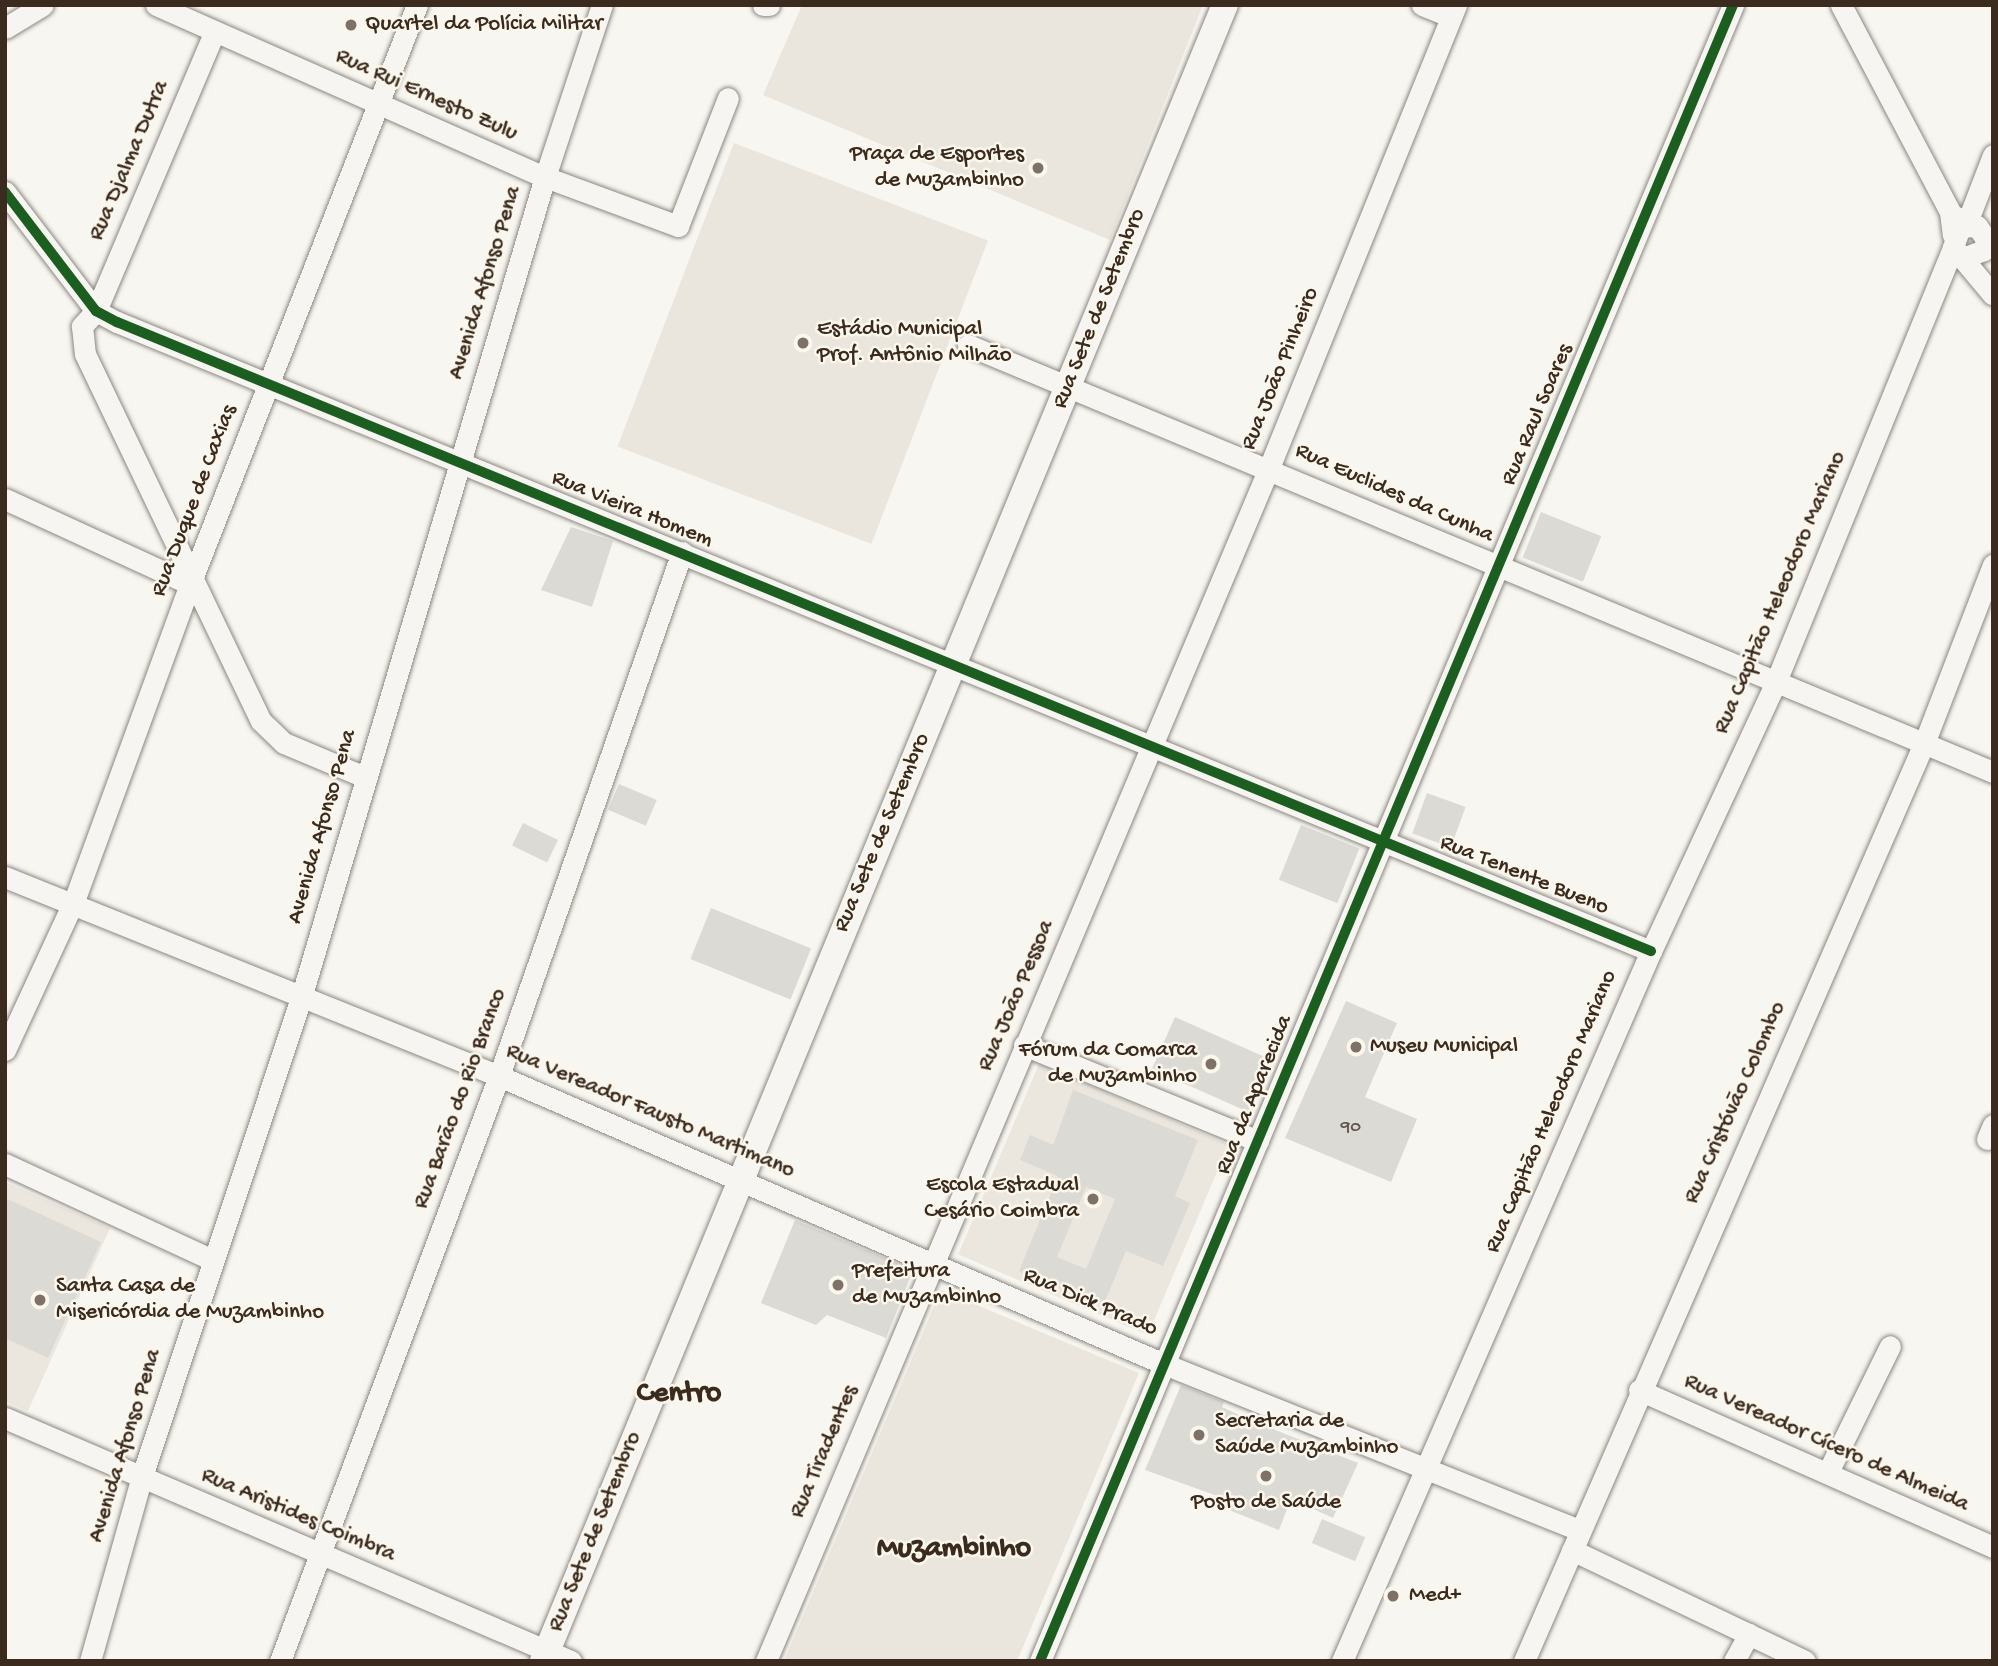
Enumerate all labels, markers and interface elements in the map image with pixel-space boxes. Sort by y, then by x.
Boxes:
place label: Quartel da Polícia Militar [365,11,603,39]
marker: Quartel da Polícia Militar [343,17,359,33]
street label: Rua Rui Ernesto Zulu [331,43,521,149]
street label: Rua Djalma Dutra [84,77,176,245]
place label: Praça de Esportes de Muzambinho [850,141,1024,195]
marker: Praça de Esportes de Muzambinho [1030,160,1046,176]
street label: Avenida Afonso Pena [443,183,529,383]
street label: Rua Sete de Setembro [1047,205,1153,413]
street label: Rua João Pinheiro [1236,284,1326,454]
place label: Estádio Municipal Prof. Antônio Milhão [817,316,1012,370]
marker: Estádio Municipal Prof. Antônio Milhão [795,335,811,351]
street label: Rua Raul Soares [1496,340,1580,490]
street label: Rua Duque de Caxias [146,401,244,601]
street label: Rua Euclides da Cunha [1290,438,1498,550]
street label: Rua Capitão Heleodoro Mariano [1709,447,1853,739]
street label: Rua Vieira Homem [547,465,717,555]
street label: Avenida Afonso Pena [282,727,364,927]
street label: Rua Sete de Setembro [829,729,937,937]
street label: Rua Tenente Bueno [1436,830,1612,922]
street label: Rua João Pessoa [973,916,1061,1076]
street label: Rua Capitão Heleodoro Mariano [1480,966,1624,1258]
street label: Rua Barão do Rio Branco [408,985,514,1213]
street label: Rua Cristóvão Colombo [1679,998,1793,1208]
street label: Rua da Aparecida [1210,1011,1300,1179]
place label: Museu Municipal [1370,1033,1518,1061]
place label: Fórum da Comarca de Muzambinho [1019,1037,1197,1091]
street label: Rua Vereador Fausto Martimano [501,1038,799,1186]
marker: Museu Municipal [1348,1039,1364,1055]
marker: Fórum da Comarca de Muzambinho [1203,1056,1219,1072]
house number: 90 [1341,1117,1361,1139]
place label: Escola Estadual Cesário Coimbra [924,1172,1079,1226]
marker: Escola Estadual Cesário Coimbra [1085,1191,1101,1207]
place label: Prefeitura de Muzambinho [852,1258,1001,1312]
street label: Rua Dick Prado [1019,1262,1161,1344]
place label: Santa Casa de Misericórdia de Muzambinho [56,1273,324,1327]
marker: Prefeitura de Muzambinho [830,1277,846,1293]
marker: Santa Casa de Misericórdia de Muzambinho [30,1290,50,1310]
street label: Avenida Afonso Pena [83,1346,169,1546]
street label: Rua Vereador Cícero de Almeida [1679,1369,1973,1519]
district label: Centro [637,1377,721,1413]
street label: Rua Tiradentes [785,1381,865,1523]
place label: Secretaria de Saúde Muzambinho [1215,1408,1398,1462]
marker: Secretaria de Saúde Muzambinho [1189,1425,1209,1445]
street label: Rua Sete de Setembro [543,1428,649,1636]
street label: Rua Aristides Coimbra [197,1463,399,1569]
marker: Posto de Saúde [1256,1466,1276,1486]
place label: Posto de Saúde [1191,1489,1341,1517]
district label: Muzambinho [877,1532,1031,1568]
place label: Med+ [1409,1582,1461,1610]
marker: Med+ [1383,1586,1403,1606]

